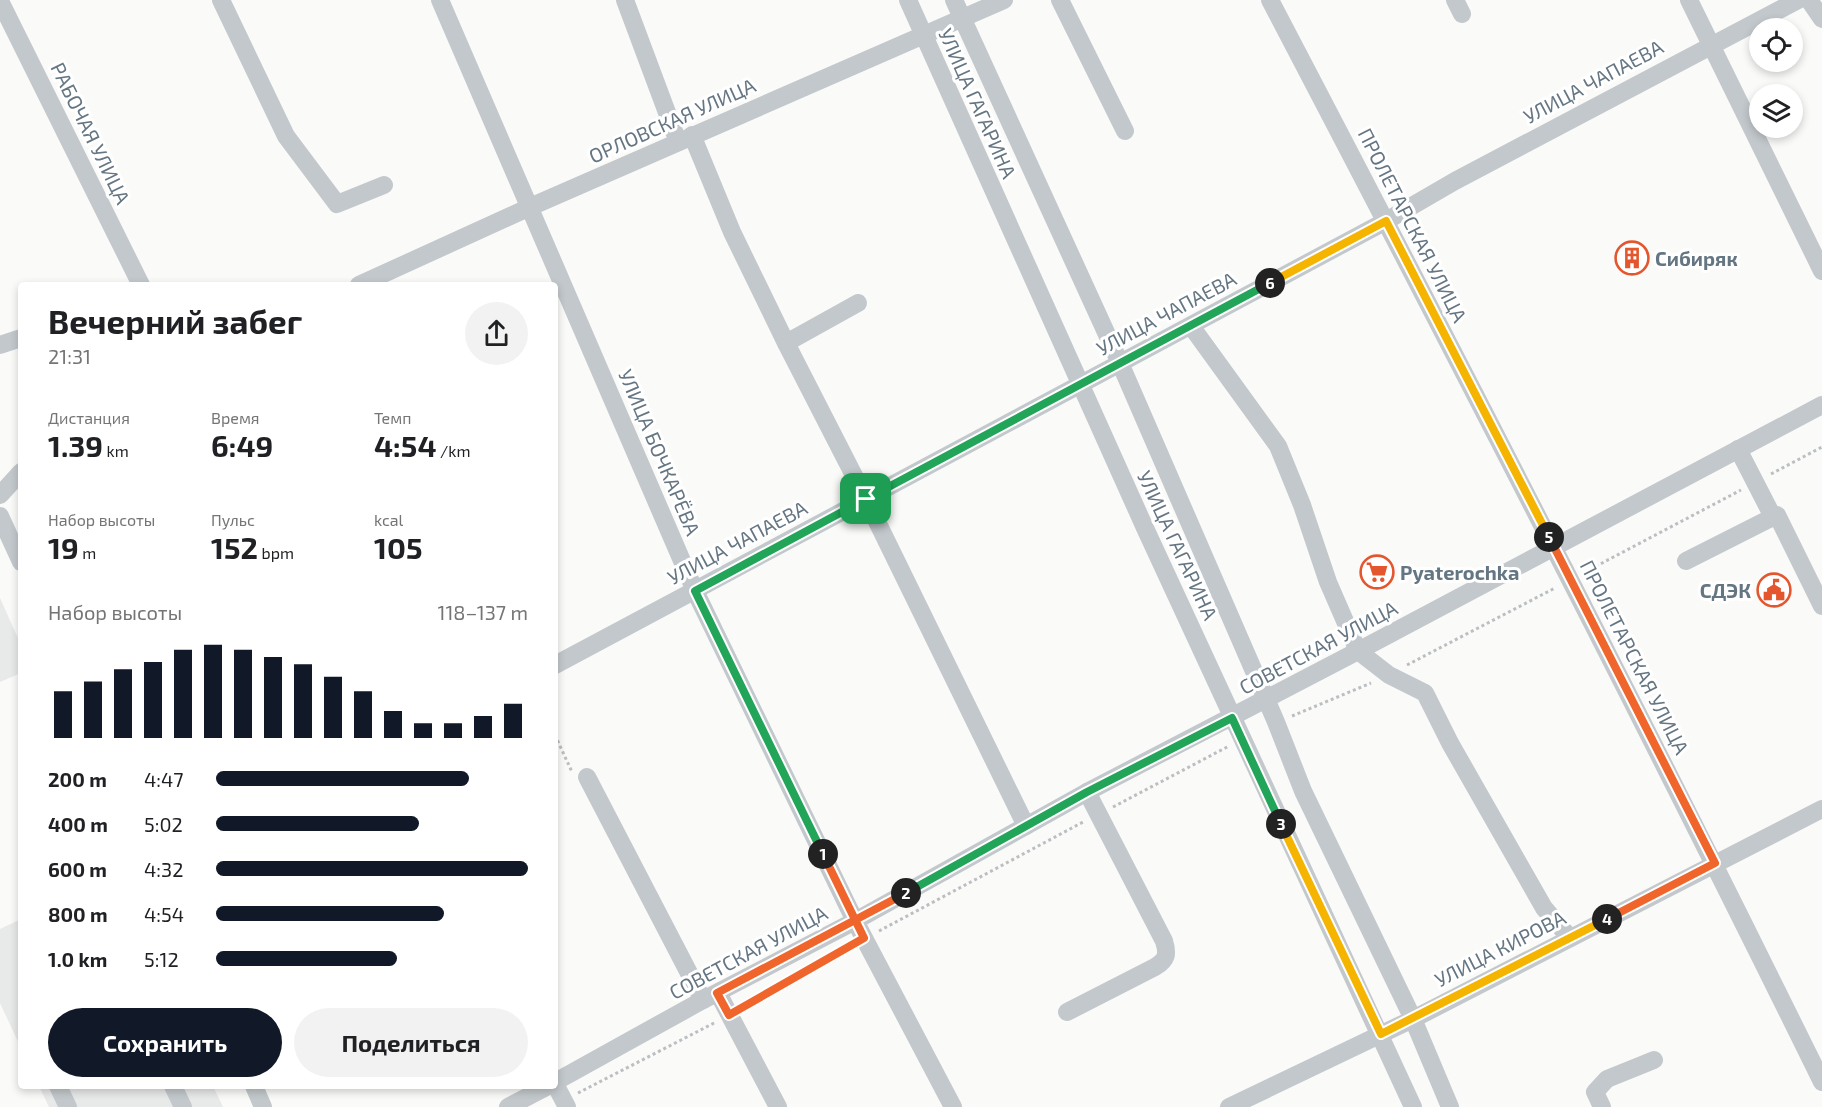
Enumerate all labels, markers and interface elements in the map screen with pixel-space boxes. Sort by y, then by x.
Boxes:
map controls [1749,18,1803,138]
button: locate [1749,18,1803,72]
street label: УЛИЦА ГАГАРИНА [934,24,1022,182]
street label: УЛИЦА ЧАПАЕВА [1519,34,1667,128]
street label: РАБОЧАЯ УЛИЦА [46,58,136,208]
street label: ОРЛОВСКАЯ УЛИЦА [585,72,760,168]
button: layers [1749,84,1803,138]
street label: ПРОЛЕТАРСКАЯ УЛИЦА [1354,124,1473,326]
building icon: Сибиряк [1614,240,1650,276]
place label: Сибиряк [1655,246,1738,270]
street label: УЛИЦА ЧАПАЕВА [1092,266,1240,360]
pin: 6 [1255,268,1285,298]
text: 6 [1265,273,1275,292]
text: Вечерний забег [48,301,302,341]
button: share [465,302,528,365]
text: 21:31 [48,344,91,368]
street label: УЛИЦА БОЧКАРЁВА [614,365,706,539]
text: Дистанция [48,408,130,427]
text: Время [211,408,260,427]
text: Темп [374,408,411,427]
text: 1.39 [48,427,103,463]
text: 6:49 [211,427,273,463]
text: 4:54 [374,427,437,463]
text: km [103,441,129,460]
text: /km [437,441,471,460]
street label: УЛИЦА ГАГАРИНА [1133,467,1223,624]
pin [840,473,891,524]
icon: arrive [849,482,882,515]
street label: УЛИЦА ЧАПАЕВА [663,495,811,589]
text: Набор высоты [48,510,155,529]
text: Пульс [211,510,255,529]
text: kcal [374,510,403,529]
pin: 5 [1534,522,1564,552]
text: 5 [1545,527,1553,546]
text: 19 [48,529,79,565]
text: 152 [211,529,258,565]
text: 105 [374,529,422,565]
text: m [79,543,96,562]
text: bpm [258,543,294,562]
supermarket icon: Pyaterochka [1359,554,1395,590]
street label: ПРОЛЕТАРСКАЯ УЛИЦА [1576,556,1695,758]
place label: Pyaterochka [1400,560,1519,585]
public building icon: СДЭК [1756,572,1792,608]
place label: СДЭК [1700,578,1751,602]
street label: СОВЕТСКАЯ УЛИЦА [1235,595,1402,699]
text: Набор высоты [48,600,182,624]
text: 118–137 m [437,600,528,624]
text: 200 m [48,767,107,791]
text: 4:47 [144,767,184,791]
pin: 3 [1266,809,1296,839]
text: 400 m [48,812,108,836]
text: 5:02 [144,812,183,836]
text: 3 [1276,814,1286,833]
pin: 1 [808,839,838,869]
text: 1 [820,844,826,863]
text: 600 m [48,857,107,881]
text: 4:32 [144,857,183,881]
pin: 2 [891,878,921,908]
text: 2 [901,883,911,902]
street label: СОВЕТСКАЯ УЛИЦА [665,900,832,1004]
text: 800 m [48,902,108,926]
text: 4:54 [144,902,184,926]
street label: УЛИЦА КИРОВА [1431,904,1570,991]
pin: 4 [1592,904,1622,934]
text: 4 [1602,909,1612,928]
text: 1.0 km [48,947,107,971]
text: 5:12 [144,947,179,971]
button: Сохранить [48,1008,282,1077]
button: Поделиться [294,1008,528,1077]

